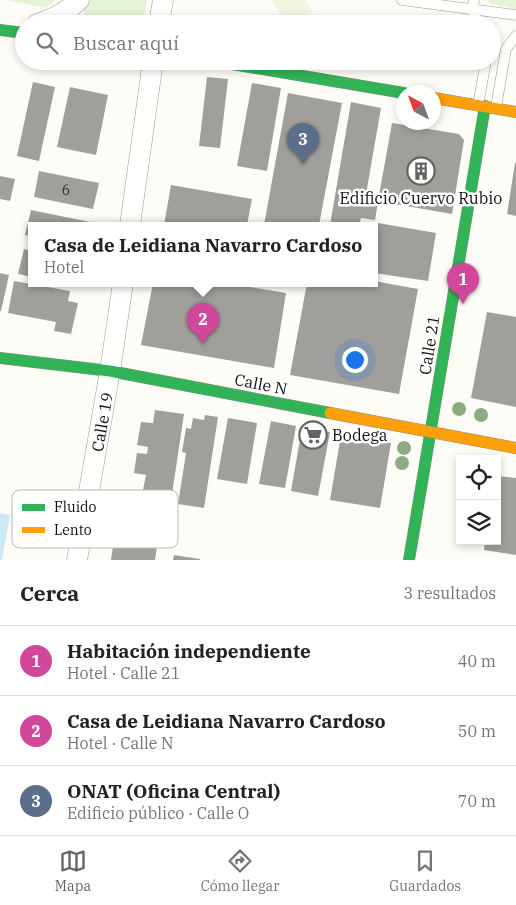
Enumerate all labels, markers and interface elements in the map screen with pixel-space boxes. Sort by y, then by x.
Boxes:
search box [15,15,501,70]
icon: search [33,29,61,57]
text: Buscar aquí [73,31,179,55]
north arrow [396,85,441,130]
pin: 3 [287,123,319,164]
building icon: Edificio Cuervo Rubio [406,156,436,186]
house number: 6 [62,181,70,199]
place label: Edificio Cuervo Rubio [340,188,502,208]
popup [28,222,378,287]
text: Casa de Leidiana Navarro Cardoso [44,233,362,257]
text: Hotel [44,257,84,277]
pin: 1 [447,263,479,304]
pin: 2 [187,303,219,344]
street label: Calle 21 [414,314,444,376]
your location [342,347,368,373]
street label: Calle N [233,369,289,399]
street label: Calle 19 [87,391,117,453]
supermarket icon: Bodega [298,420,328,450]
place label: Bodega [332,425,388,445]
map controls [456,455,501,545]
button: locate [456,455,501,500]
legend [12,490,178,548]
text: Fluido [54,498,97,516]
button: layers [456,500,501,545]
text: Lento [54,521,92,539]
text: Cerca [20,579,79,607]
text: 3 resultados [404,583,496,603]
text: Habitación independiente [67,639,311,663]
text: 1 [31,651,41,671]
text: 40 m [458,651,496,671]
text: Hotel · Calle 21 [67,663,180,683]
text: Casa de Leidiana Navarro Cardoso [67,709,386,733]
text: 2 [31,721,41,741]
text: 50 m [458,721,496,741]
text: Hotel · Calle N [67,733,174,753]
text: ONAT (Oficina Central) [67,779,280,803]
text: 3 [31,791,41,811]
text: 70 m [458,791,496,811]
text: Edificio público · Calle O [67,803,249,823]
tab: Mapa [55,847,91,895]
tab: Cómo llegar [201,847,279,895]
tab: Guardados [389,847,461,895]

